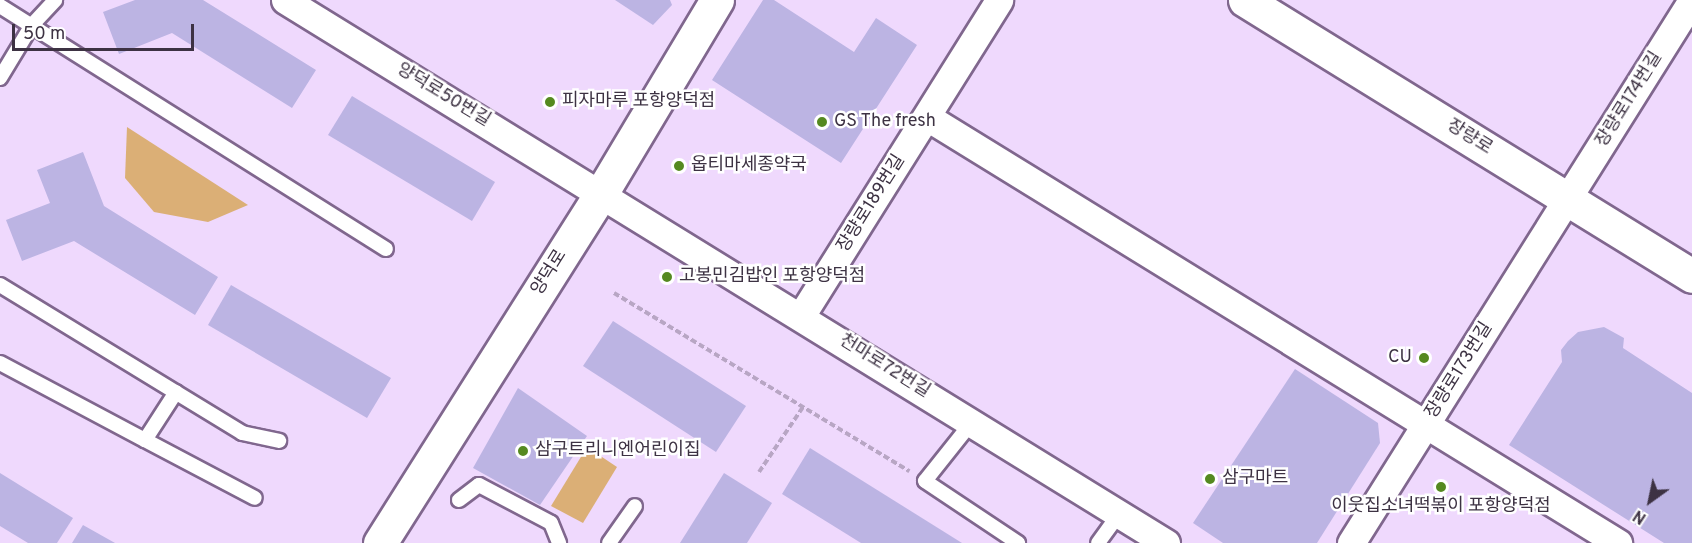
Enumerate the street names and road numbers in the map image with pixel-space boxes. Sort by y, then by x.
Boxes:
street label: 장량로174번길 [1592,48,1668,152]
street label: 양덕로50번길 [392,60,494,132]
street label: 장량로 [1442,116,1496,160]
street label: 장량로189번길 [833,151,911,257]
street label: 양덕로 [528,246,572,300]
street label: 장량로173번길 [1422,319,1498,423]
street label: 천마로72번길 [835,331,933,403]

